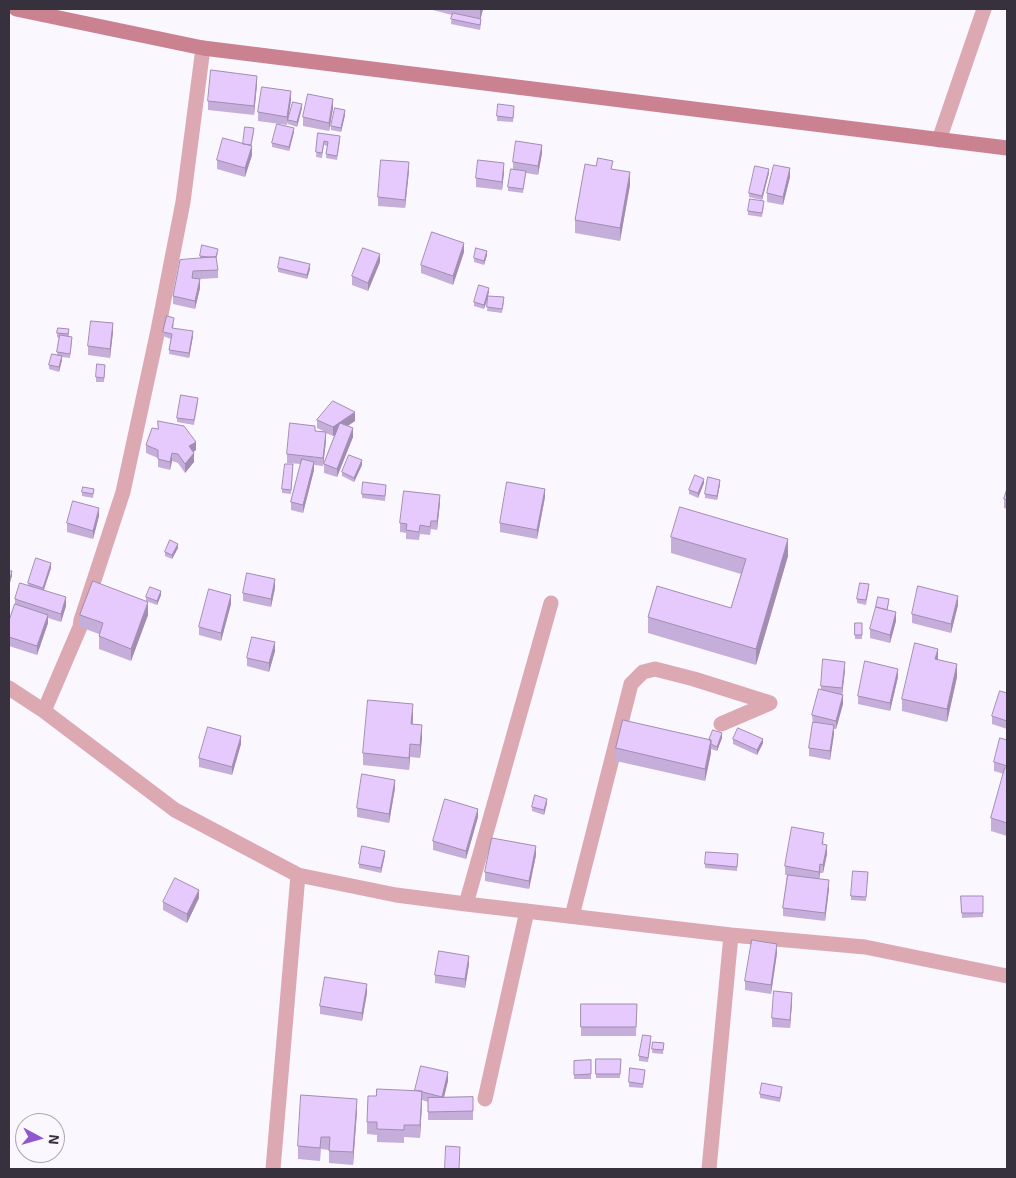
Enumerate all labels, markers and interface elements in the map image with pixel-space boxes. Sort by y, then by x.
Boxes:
north arrow [15,1113,65,1163]
text: N [45,1134,63,1145]

